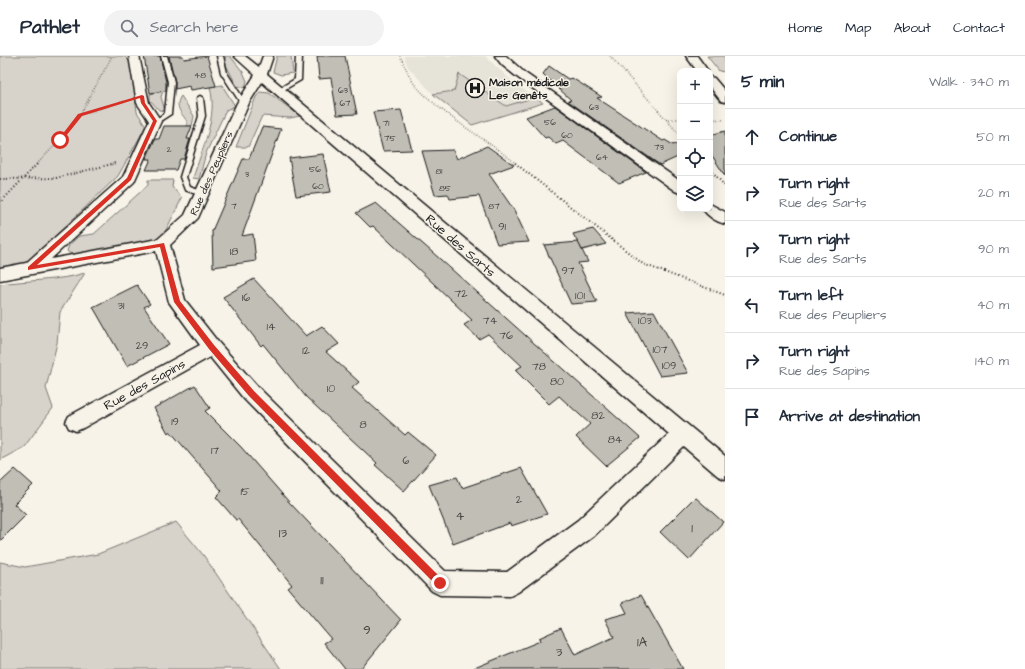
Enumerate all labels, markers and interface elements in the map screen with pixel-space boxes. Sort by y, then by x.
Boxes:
search box [104,10,384,46]
text: Pathlet [20,14,80,41]
icon: search [118,17,140,39]
text: Search here [150,17,238,38]
text: Home [788,18,823,38]
text: Map [845,18,871,38]
text: About [893,18,931,38]
text: Contact [953,18,1005,38]
map controls [677,68,713,212]
button: + [677,68,713,104]
house number: 48 [194,69,206,82]
text: 5 min [741,70,784,94]
text: Walk · 340 m [929,73,1009,91]
place label: Maison médicale Les Genêts [489,75,569,103]
hospital icon: Maison médicale Les Genêts [464,77,486,99]
house number: 63 [338,84,349,97]
house number: 67 [339,97,351,110]
house number: 63 [589,101,600,114]
button: − [677,104,713,140]
house number: 56 [544,116,556,129]
house number: 71 [383,117,389,130]
icon: ahead [741,126,763,148]
text: Continue [779,126,837,147]
street label: Rue des Peupliers [186,128,237,218]
text: 50 m [976,128,1009,146]
house number: 60 [561,129,573,142]
route start [51,131,69,149]
house number: 75 [384,132,397,145]
button: locate [677,140,713,176]
house number: 73 [654,141,664,154]
house number: 2 [166,143,172,156]
house number: 64 [596,151,608,164]
house number: 56 [309,163,321,176]
house number: 81 [436,165,443,178]
house number: 3 [245,168,250,181]
text: Turn right [779,173,850,194]
button: layers [677,176,713,212]
house number: 60 [312,180,324,193]
house number: 85 [439,182,452,195]
icon: right [741,182,763,204]
text: 20 m [978,184,1009,202]
text: Rue des Sarts [779,194,866,212]
house number: 7 [231,200,237,213]
house number: 87 [488,200,500,213]
street label: Rue des Sarts [421,210,500,282]
house number: 91 [498,219,506,234]
text: Turn right [779,229,850,250]
icon: right [741,238,763,260]
text: 90 m [978,240,1009,258]
house number: 18 [230,244,238,259]
text: Rue des Sarts [779,250,866,268]
house number: 97 [561,263,575,278]
text: Turn left [779,285,843,306]
house number: 72 [454,286,468,301]
house number: 101 [575,288,585,303]
house number: 16 [242,290,250,305]
icon: left [741,294,763,316]
text: 40 m [977,296,1009,314]
house number: 31 [117,298,125,313]
text: Rue des Peupliers [779,306,886,324]
house number: 74 [483,313,498,328]
house number: 103 [638,313,652,328]
house number: 14 [267,319,276,334]
house number: 76 [499,328,513,343]
house number: 29 [136,338,148,353]
text: Turn right [779,341,850,362]
house number: 107 [652,342,668,357]
house number: 12 [302,343,311,358]
icon: right [741,350,763,372]
text: 140 m [975,352,1009,370]
street label: Rue des Sapins [100,355,189,415]
house number: 109 [662,358,676,373]
house number: 78 [532,359,546,374]
text: Rue des Sapins [779,362,870,380]
house number: 80 [550,374,564,389]
house number: 10 [327,381,335,396]
icon: arrive [741,406,763,428]
text: Arrive at destination [779,406,920,427]
house number: 82 [591,408,605,423]
house number: 19 [171,414,179,429]
house number: 8 [359,417,367,432]
house number: 84 [608,432,623,447]
house number: 17 [211,443,219,458]
house number: 6 [403,453,410,468]
house number: 15 [240,484,250,499]
house number: 2 [516,492,523,507]
house number: 4 [456,507,465,525]
house number: 1 [691,519,693,537]
house number: 13 [279,524,288,542]
house number: 11 [320,571,324,589]
route end [431,574,449,592]
house number: 9 [363,621,371,639]
house number: 1A [637,633,648,651]
house number: 3 [556,643,563,661]

